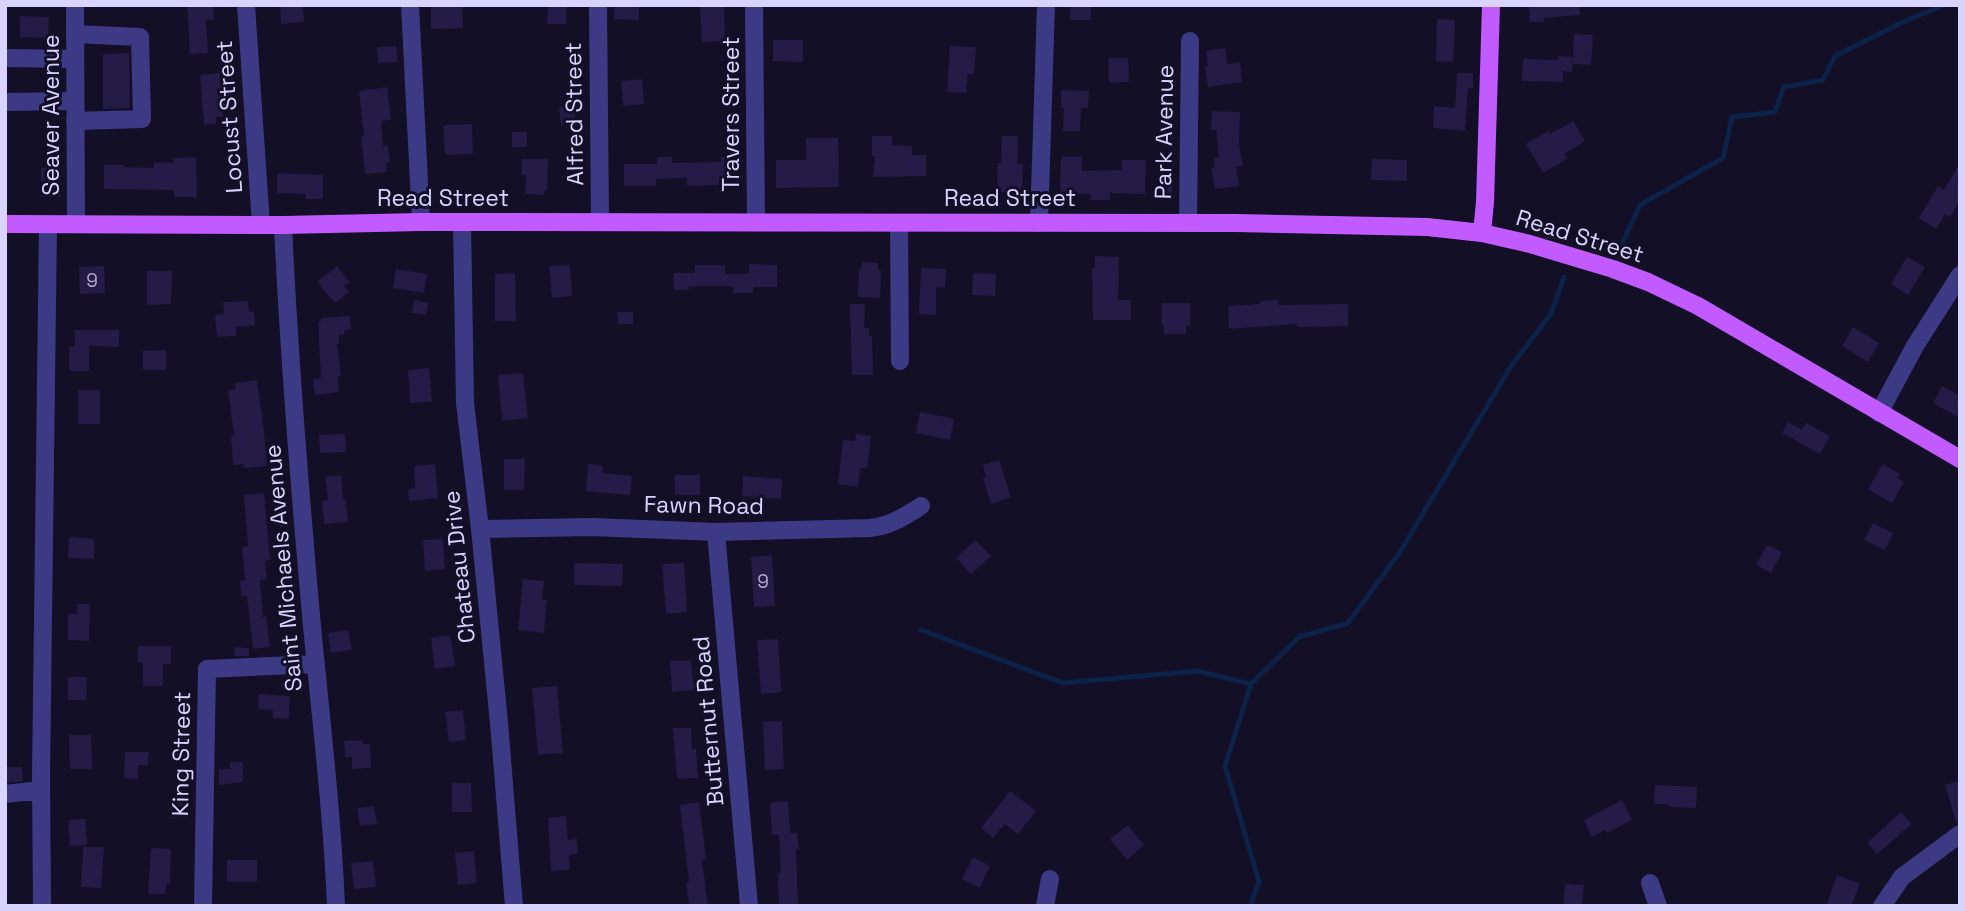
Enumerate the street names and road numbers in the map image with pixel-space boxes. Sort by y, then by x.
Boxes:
street label: Seaver Avenue [36,34,66,196]
street label: Travers Street [716,37,746,191]
street label: Locust Street [209,40,249,194]
street label: Alfred Street [558,42,590,186]
street label: Park Avenue [1148,64,1180,200]
street label: Read Street [377,183,509,213]
street label: Read Street [944,183,1076,213]
street label: Read Street [1512,202,1648,270]
street label: Saint Michaels Avenue [257,443,309,693]
street label: Chateau Drive [436,489,482,645]
street label: Fawn Road [644,489,764,521]
street label: Butternut Road [686,635,730,807]
street label: King Street [165,691,197,817]

